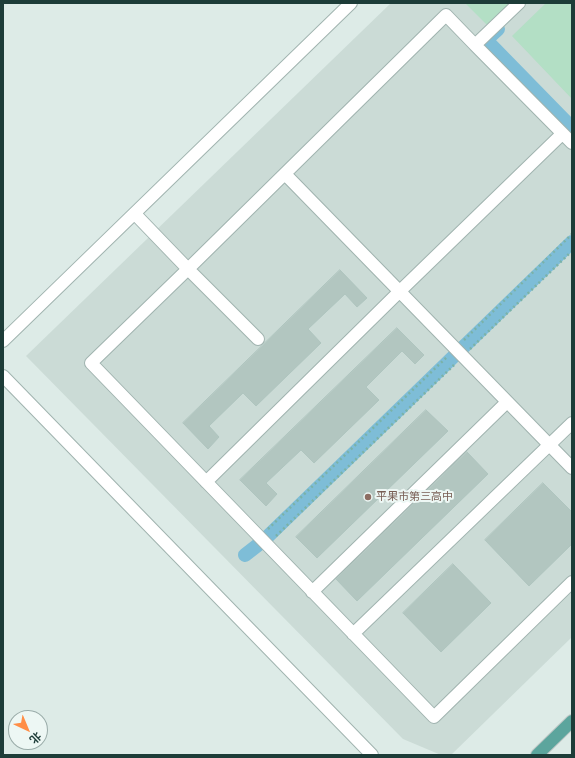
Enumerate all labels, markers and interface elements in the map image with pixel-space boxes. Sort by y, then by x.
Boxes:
place label: 平果市第三高中 [376,490,453,504]
marker: 平果市第三高中 [363,492,373,502]
north arrow [8,710,48,750]
text: 北 [27,729,44,747]

